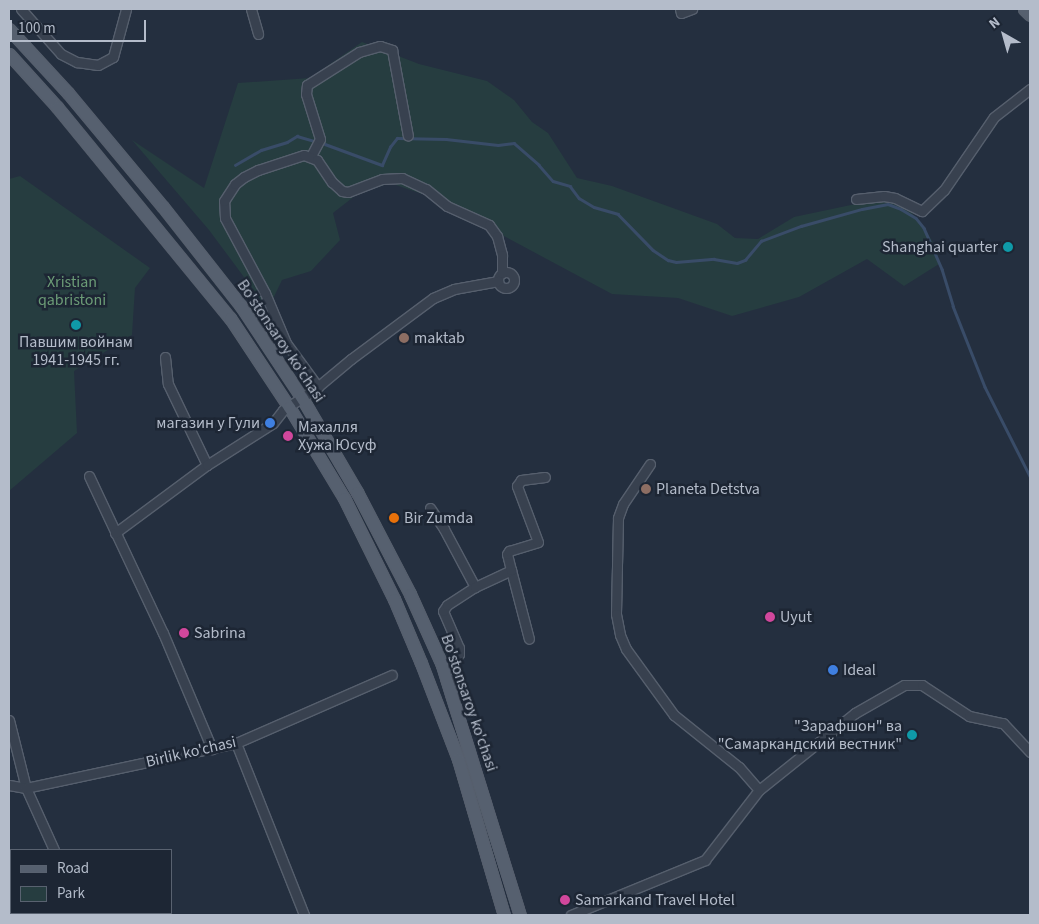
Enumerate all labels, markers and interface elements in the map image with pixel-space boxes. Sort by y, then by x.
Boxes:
scale bar [12,10,149,42]
north arrow [979,10,1029,60]
text: N [985,12,1005,34]
text: 100 m [18,18,56,39]
place label: Shanghai quarter [882,237,998,257]
marker: Shanghai quarter [1002,241,1014,253]
park label: Xristian qabristoni [38,272,106,310]
street label: Bo'stonsaroy ko'chasi [233,276,329,406]
marker: Павшим войнам 1941-1945 гг. [70,319,82,331]
place label: maktab [414,328,465,348]
place label: Павшим войнам 1941-1945 гг. [19,332,133,370]
marker: maktab [398,332,410,344]
place label: магазин у Гули [156,413,260,433]
marker: магазин у Гули [264,417,276,429]
place label: Махалля Хужа Юсуф [298,417,376,455]
marker: Махалля Хужа Юсуф [282,430,294,442]
place label: Planeta Detstva [656,479,760,499]
marker: Planeta Detstva [640,483,652,495]
place label: Bir Zumda [404,508,473,528]
marker: Bir Zumda [388,512,400,524]
place label: Uyut [780,607,812,627]
marker: Uyut [764,611,776,623]
place label: Sabrina [194,623,246,643]
marker: Sabrina [178,627,190,639]
street label: Bo'stonsaroy ko'chasi [437,632,501,774]
place label: Ideal [843,660,876,680]
marker: Ideal [827,664,839,676]
place label: "Зарафшон" ва "Самаркандский вестник" [718,716,902,754]
marker: "Зарафшон" ва "Самаркандский вестник" [906,729,918,741]
street label: Birlik ko'chasi [144,732,238,772]
legend [10,849,172,914]
text: Road [57,858,89,879]
text: Park [57,883,85,904]
place label: Samarkand Travel Hotel [575,890,735,910]
marker: Samarkand Travel Hotel [559,894,571,906]

